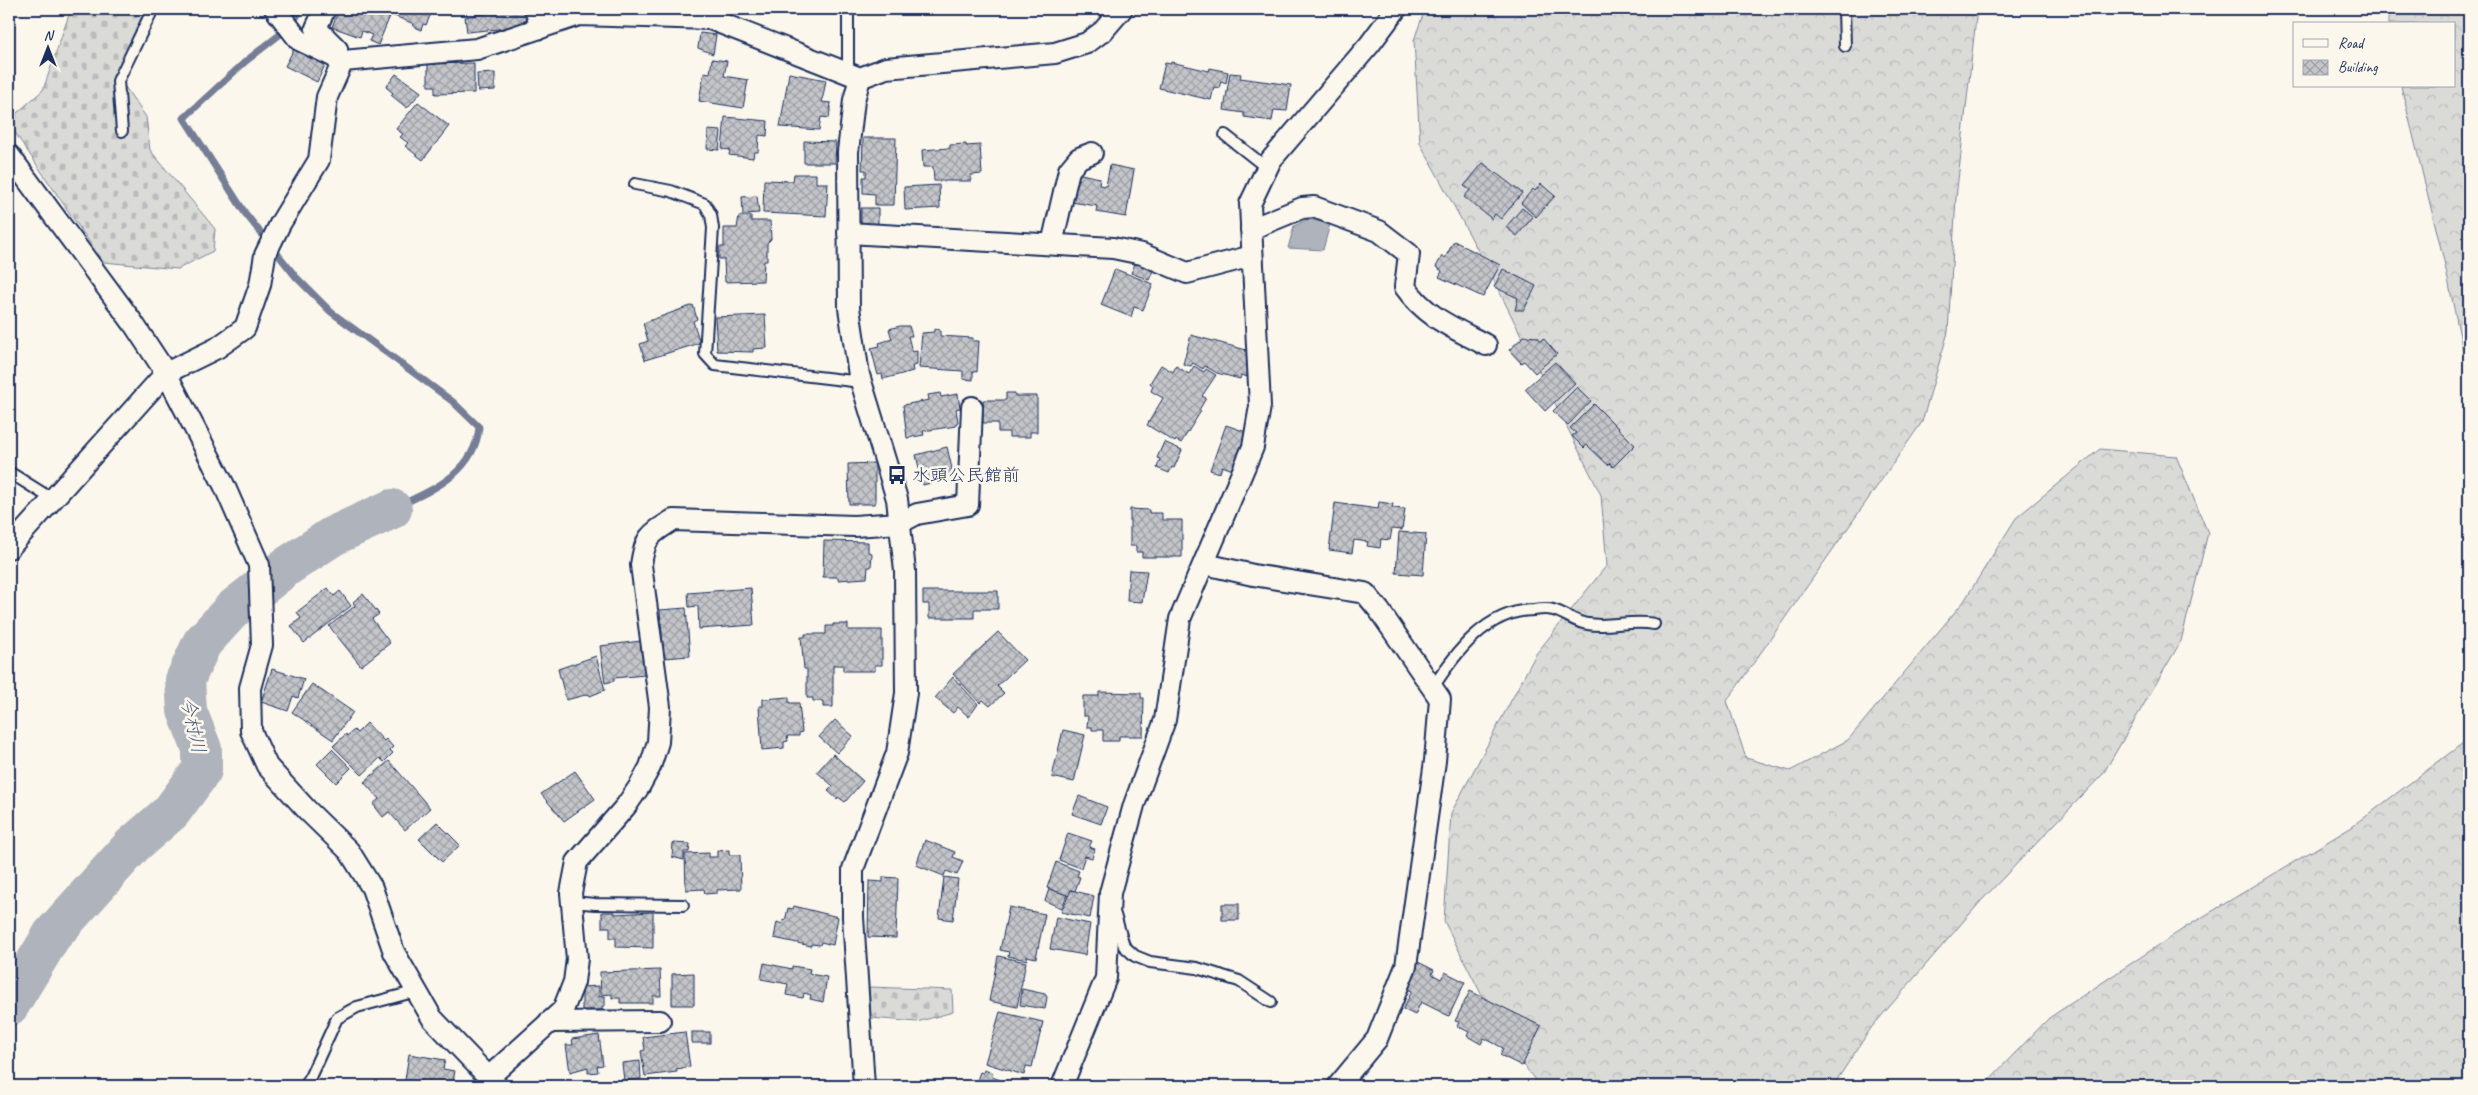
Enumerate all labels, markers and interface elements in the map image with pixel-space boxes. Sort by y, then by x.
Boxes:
north arrow [22,22,72,72]
legend [2293,22,2456,88]
text: N [44,27,55,44]
text: Road [2338,34,2365,53]
text: Building [2338,58,2378,77]
bus stop icon: 水頭公民館前 [886,464,908,486]
place label: 水頭公民館前 [912,464,1020,486]
water label: 今村川 [175,695,211,756]

